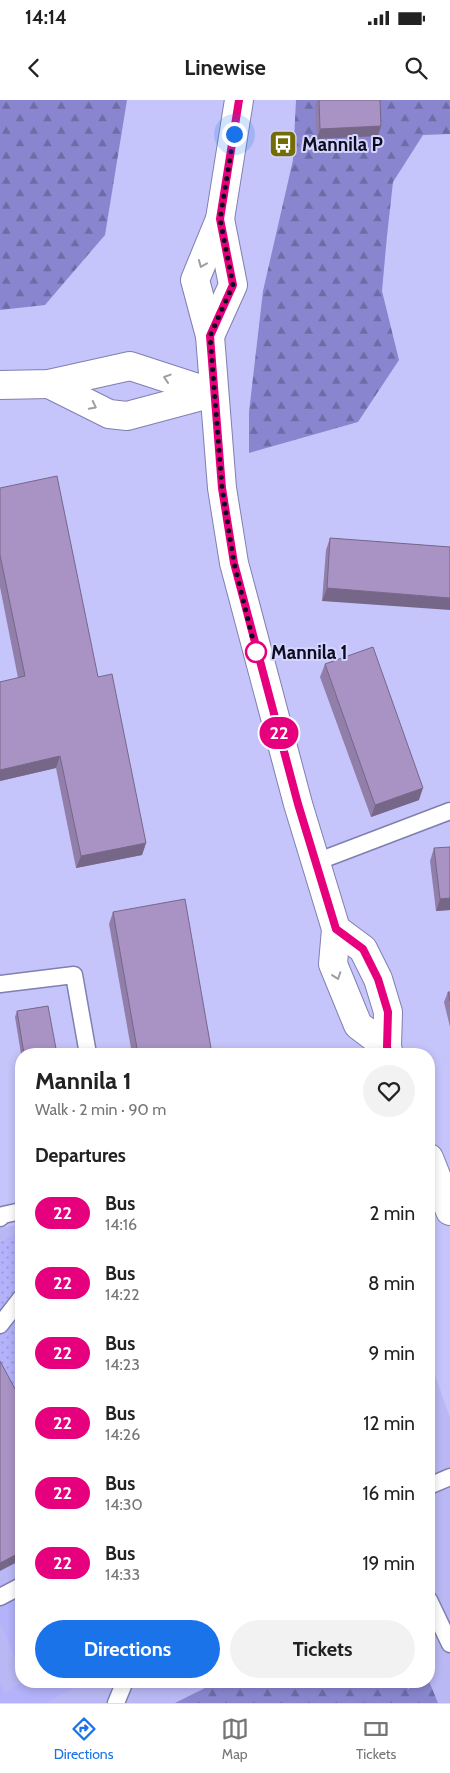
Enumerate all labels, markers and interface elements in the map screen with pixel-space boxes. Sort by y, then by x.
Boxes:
text: 14:14 [25,6,67,29]
icon: back [20,54,48,82]
text: Linewise [184,54,266,81]
icon: search [402,54,430,82]
your location [222,122,247,147]
bus stop icon: Mannila P [268,129,298,159]
place label: Mannila P [302,133,383,156]
one-way arrow [198,259,208,268]
one-way arrow [163,374,172,384]
one-way arrow [88,400,97,410]
marker: Mannila 1 [245,641,267,663]
place label: Mannila 1 [271,641,347,664]
line badge: 22 [256,717,302,749]
text: 22 [269,722,289,744]
one-way arrow [331,972,341,980]
button: heart [363,1065,415,1117]
text: Mannila 1 [35,1066,132,1095]
text: Walk · 2 min · 90 m [35,1100,166,1119]
text: Departures [35,1144,126,1167]
text: Bus [105,1192,135,1215]
text: 22 [53,1202,72,1224]
text: 2 min [369,1202,415,1225]
text: 14:16 [105,1215,137,1234]
text: Bus [105,1262,135,1285]
text: 22 [53,1272,72,1294]
text: 8 min [368,1272,415,1295]
text: 14:22 [105,1285,140,1304]
text: Bus [105,1332,135,1355]
text: 22 [53,1342,72,1364]
text: 9 min [369,1342,415,1365]
text: 14:23 [105,1355,140,1374]
text: Bus [105,1402,135,1425]
text: 22 [53,1412,72,1434]
text: 12 min [363,1412,415,1435]
text: 14:26 [105,1425,140,1444]
text: Bus [105,1472,135,1495]
text: 22 [53,1482,72,1504]
text: 16 min [362,1482,415,1505]
text: 14:30 [105,1495,143,1514]
text: Bus [105,1542,135,1565]
text: 22 [53,1552,72,1574]
text: 19 min [362,1552,415,1575]
text: 14:33 [105,1565,140,1584]
button: Directions [35,1620,220,1678]
button: Tickets [230,1620,415,1678]
tab: Directions [54,1715,113,1763]
tab: Map [221,1715,249,1763]
tab: Tickets [356,1715,396,1763]

